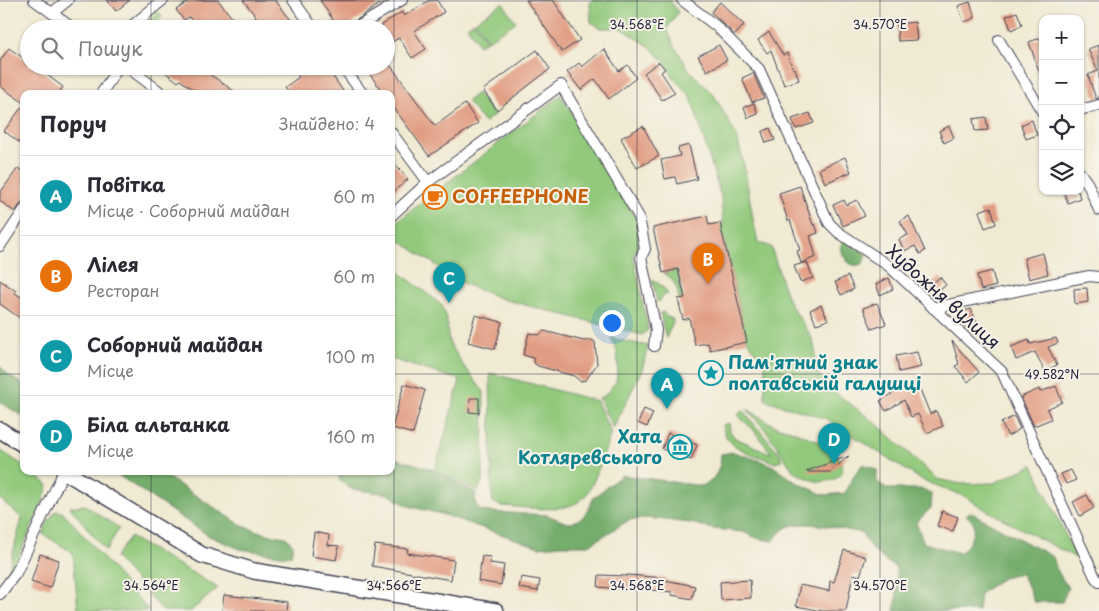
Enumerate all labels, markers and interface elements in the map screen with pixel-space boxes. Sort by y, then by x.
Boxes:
text: 34.568°E [609,15,665,33]
text: 34.570°E [853,15,907,33]
map controls [1039,15,1084,195]
button: + [1039,15,1084,60]
search box [20,20,395,75]
icon: search [38,34,66,62]
text: Пошук [78,34,143,62]
button: − [1039,60,1084,105]
button: locate [1039,105,1084,150]
text: Поруч [40,107,107,139]
text: Знайдено: 4 [279,111,375,135]
button: layers [1039,150,1084,195]
text: Повітка [87,170,165,198]
place label: COFFEEPHONE [452,182,589,209]
text: A [50,184,62,208]
text: 60 m [333,184,375,208]
cafe icon: COFFEEPHONE [422,184,448,210]
text: Місце · Соборний майдан [87,198,290,222]
street label: Художня вулиця [881,237,1007,355]
pin: B [692,243,724,284]
text: Лілея [87,250,139,278]
pin: C [433,262,465,303]
text: B [51,264,61,288]
text: 60 m [333,264,375,288]
text: Ресторан [87,278,160,302]
your location [599,310,625,336]
text: Соборний майдан [87,330,263,358]
text: C [50,344,62,368]
text: 100 m [326,344,375,368]
place label: Пам'ятний знак полтавській галушці [728,348,921,396]
text: Місце [87,358,134,382]
place icon: Пам'ятний знак полтавській галушці [698,360,724,386]
text: 49.582°N [1025,365,1079,383]
pin: A [651,368,683,409]
text: Біла альтанка [87,410,230,438]
place label: Хата Котляревського [518,422,662,470]
pin: D [818,423,850,464]
text: D [50,424,62,448]
text: 160 m [327,424,375,448]
museum icon: Хата Котляревського [667,434,693,460]
text: Місце [87,438,134,462]
text: 34.564°E [123,576,179,594]
text: 34.566°E [366,576,422,594]
text: 34.568°E [609,576,665,594]
text: 34.570°E [853,576,907,594]

